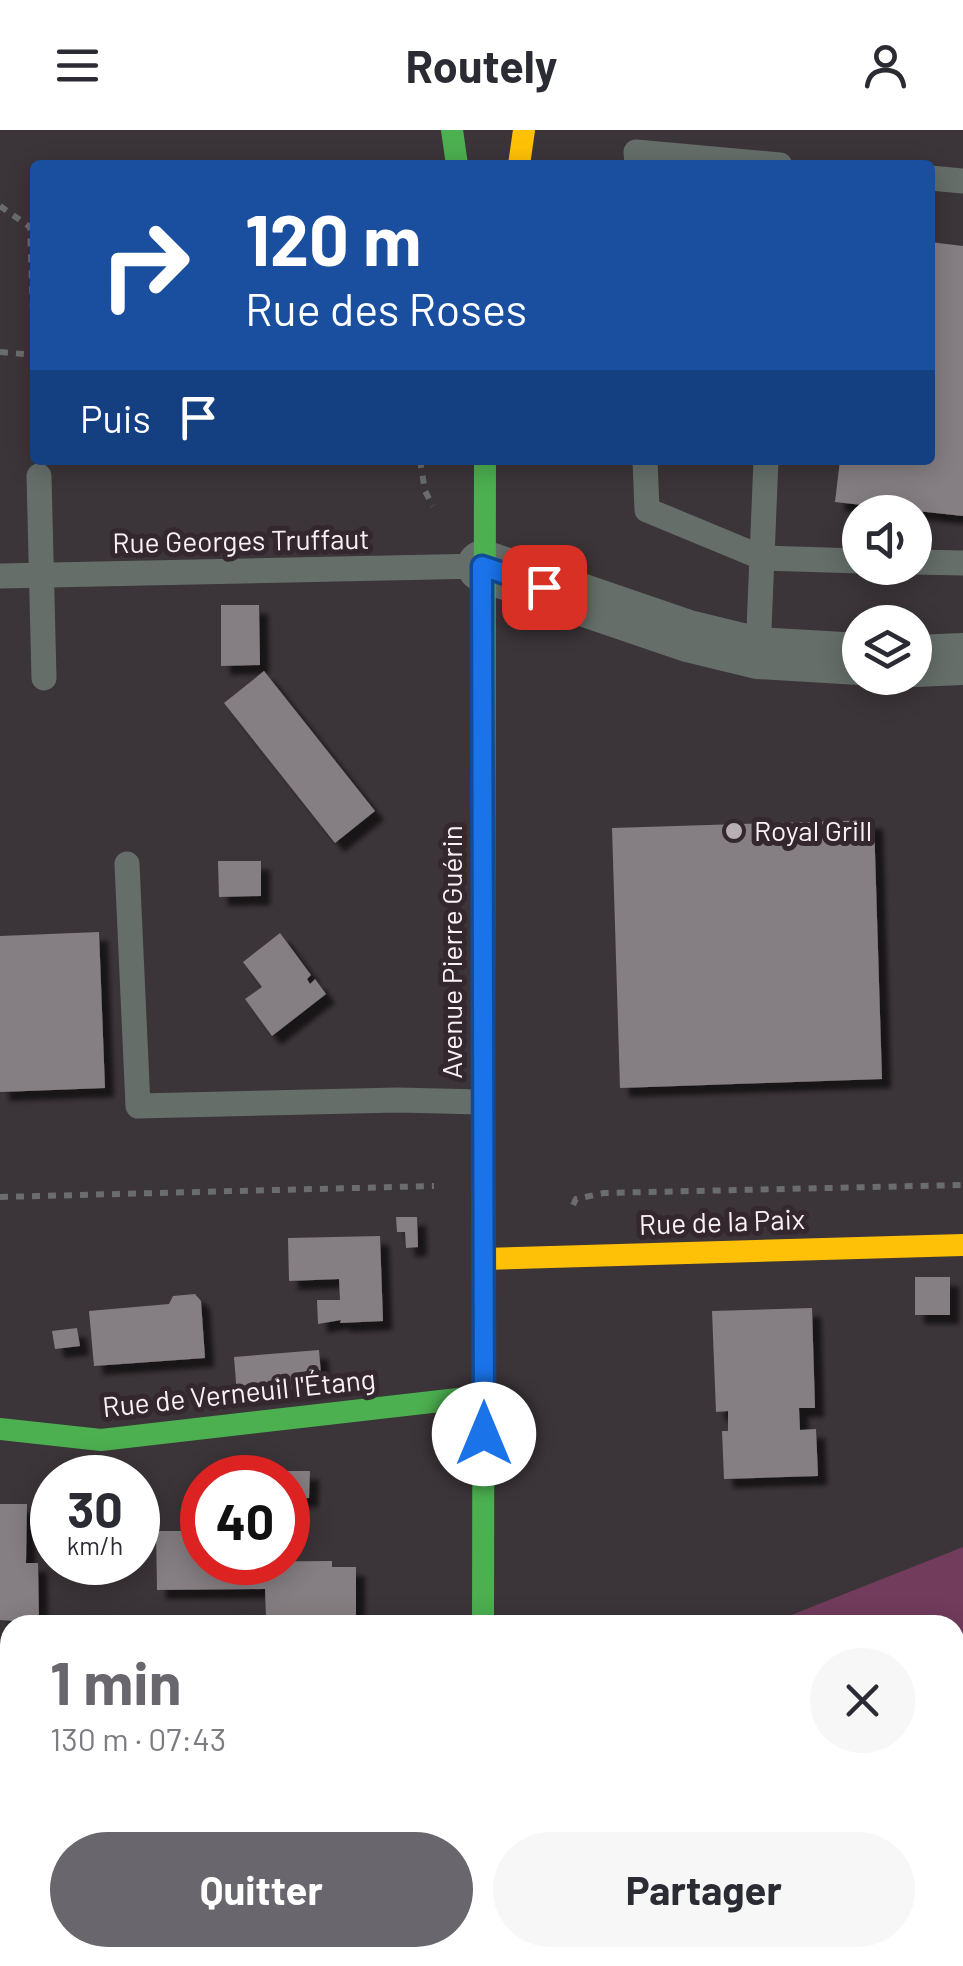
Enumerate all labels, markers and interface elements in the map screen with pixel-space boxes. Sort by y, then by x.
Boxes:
icon: menu [50,38,105,93]
text: Routely [406,38,557,92]
icon: person [858,38,913,93]
text: 120 m [245,196,421,280]
icon: right [80,200,210,330]
text: Rue des Roses [245,281,527,335]
icon: arrive [171,390,226,445]
text: Puis [80,395,151,441]
map controls [842,495,932,695]
button: sound [842,495,932,585]
street label: Rue Georges Truffaut [112,521,370,559]
pin [502,545,587,630]
icon: arrive [517,560,572,615]
button: layers [842,605,932,695]
place label: Royal Grill [754,813,872,847]
marker: Royal Grill [723,820,745,842]
street label: Avenue Pierre Guérin [434,825,468,1079]
street label: Rue de la Paix [638,1201,806,1241]
street label: Rue de Verneuil l'Étang [101,1361,377,1423]
position arrow [432,1382,536,1486]
speed limit sign: 40 [180,1455,310,1585]
text: 30 [67,1478,123,1538]
text: km/h [67,1530,123,1560]
text: 1 min [50,1645,181,1717]
button: close [810,1648,915,1753]
text: 130 m · 07:43 [50,1719,226,1757]
button: Quitter [50,1832,473,1947]
button: Partager [493,1832,915,1947]

